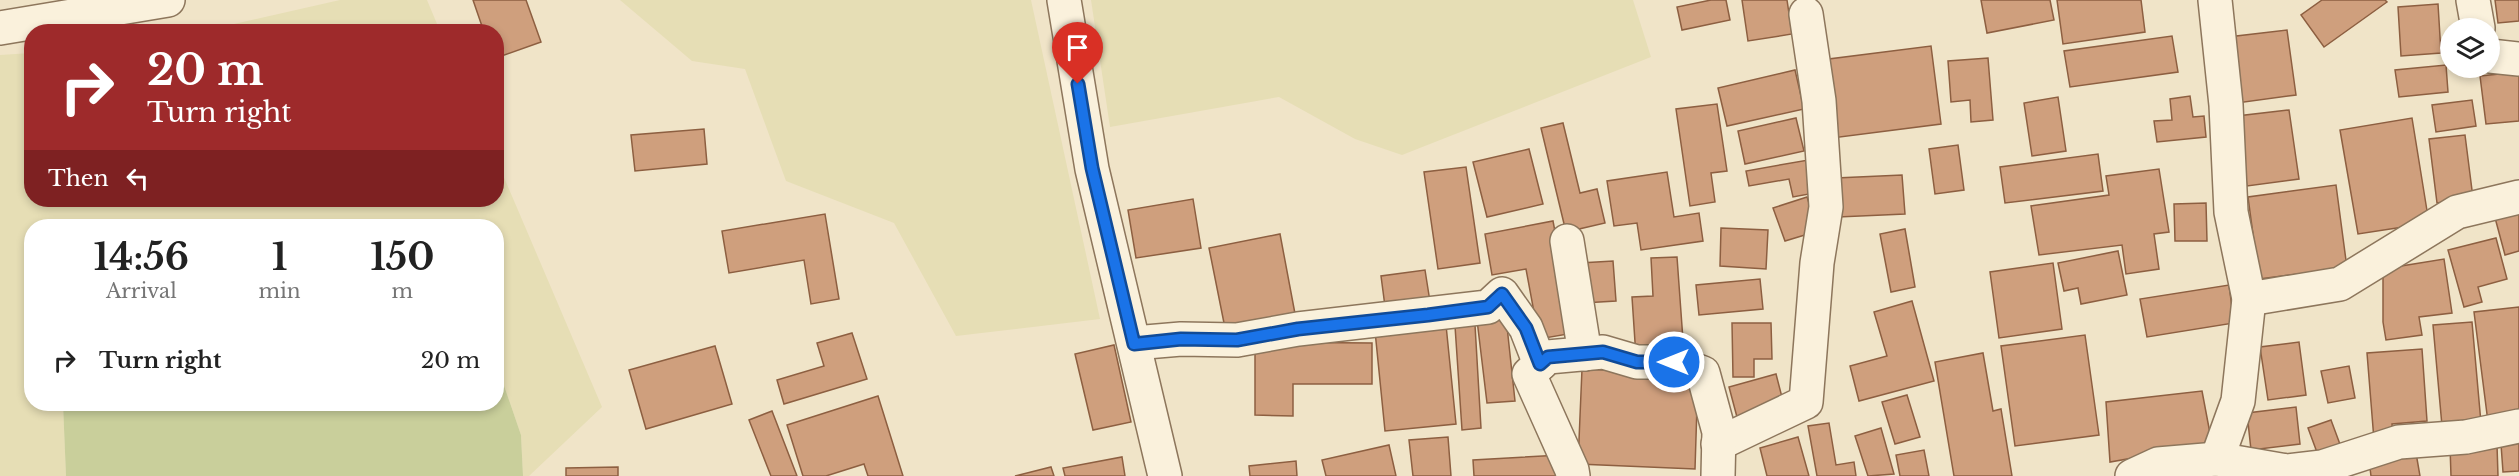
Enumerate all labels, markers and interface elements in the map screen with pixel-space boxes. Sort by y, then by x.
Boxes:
map controls [2440,18,2500,78]
button: layers [2440,18,2500,78]
pin [1052,22,1103,84]
icon: arrive [1061,31,1094,64]
text: 20 m [147,44,264,96]
icon: right [48,48,126,126]
text: Turn right [147,96,291,129]
icon: left [121,162,154,195]
text: Then [48,165,109,192]
text: 14:56 [94,235,189,280]
text: 1 [272,235,287,280]
text: 150 [370,235,434,280]
text: Arrival [106,279,177,303]
text: min [259,279,301,303]
text: m [392,279,413,303]
position arrow [1642,330,1706,394]
icon: right [48,344,81,377]
text: Turn right [99,347,221,374]
text: 20 m [421,347,480,374]

